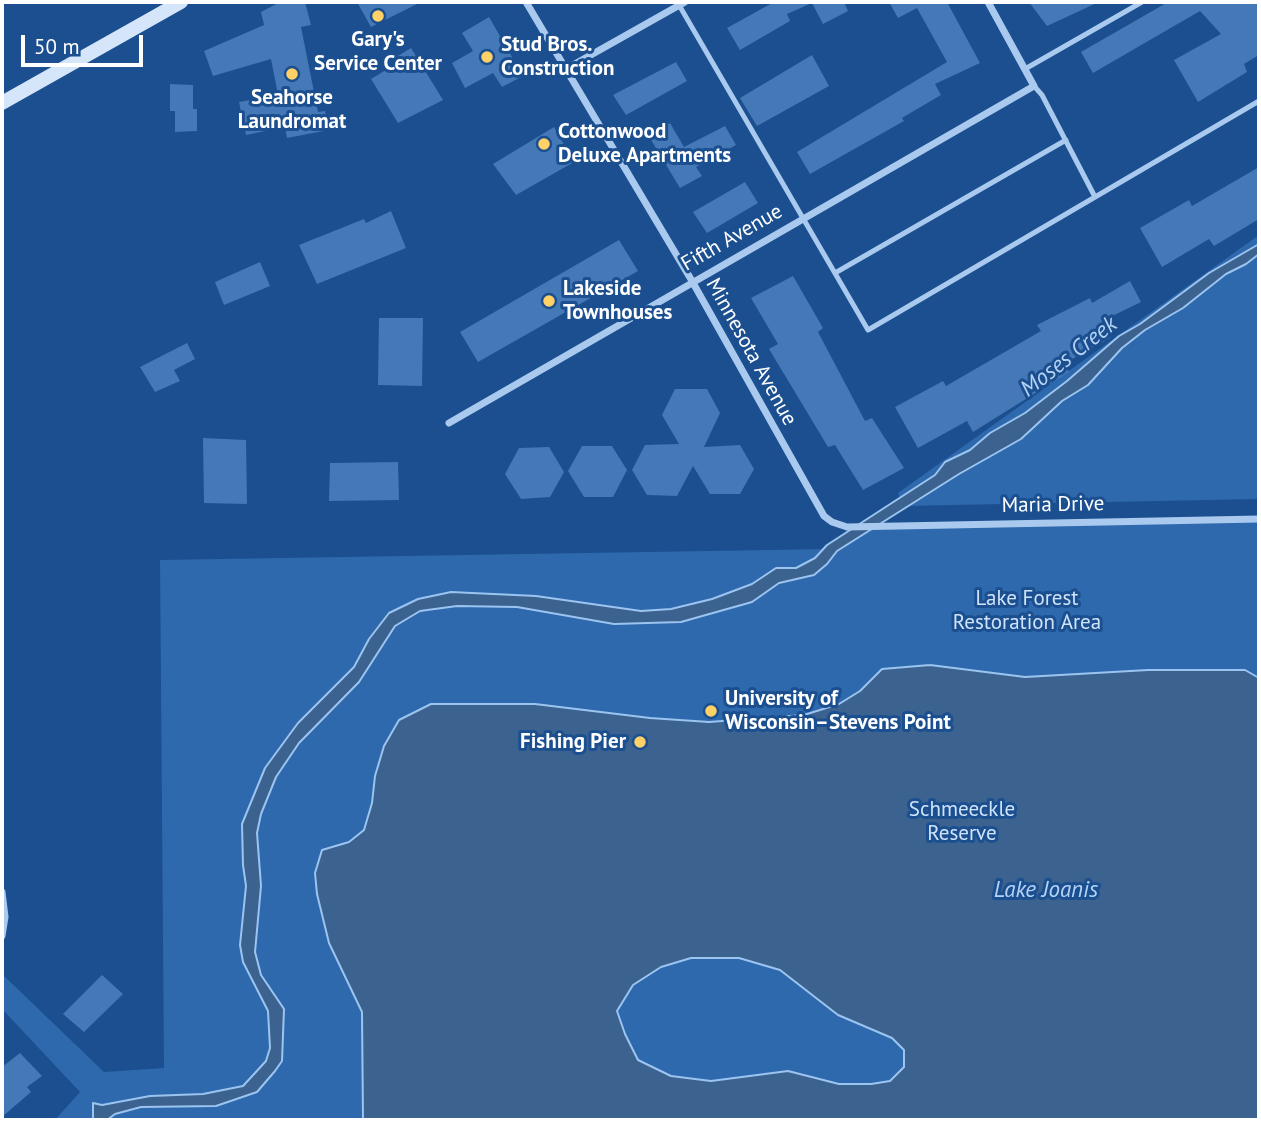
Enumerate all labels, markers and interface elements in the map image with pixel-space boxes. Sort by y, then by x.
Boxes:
marker: Gary's Service Center [370,8,386,24]
scale bar [24,21,147,65]
place label: Gary's Service Center [314,27,442,77]
place label: Stud Bros. Construction [501,32,614,82]
text: 50 m [34,33,80,60]
marker: Stud Bros. Construction [479,49,495,65]
marker: Seahorse Laundromat [284,66,300,82]
place label: Seahorse Laundromat [238,85,346,135]
place label: Cottonwood Deluxe Apartments [558,119,731,169]
marker: Cottonwood Deluxe Apartments [536,136,552,152]
street label: Fifth Avenue [677,199,787,277]
street label: Minnesota Avenue [700,274,802,430]
place label: Lakeside Townhouses [563,276,672,326]
marker: Lakeside Townhouses [541,293,557,309]
water label: Moses Creek [1015,311,1123,403]
street label: Maria Drive [1001,492,1105,518]
park label: Lake Forest Restoration Area [953,586,1101,636]
place label: University of Wisconsin–Stevens Point [725,686,951,736]
marker: University of Wisconsin–Stevens Point [703,703,719,719]
place label: Fishing Pier [520,729,626,755]
marker: Fishing Pier [632,734,648,750]
park label: Schmeeckle Reserve [909,797,1015,847]
water label: Lake Joanis [994,876,1098,904]

